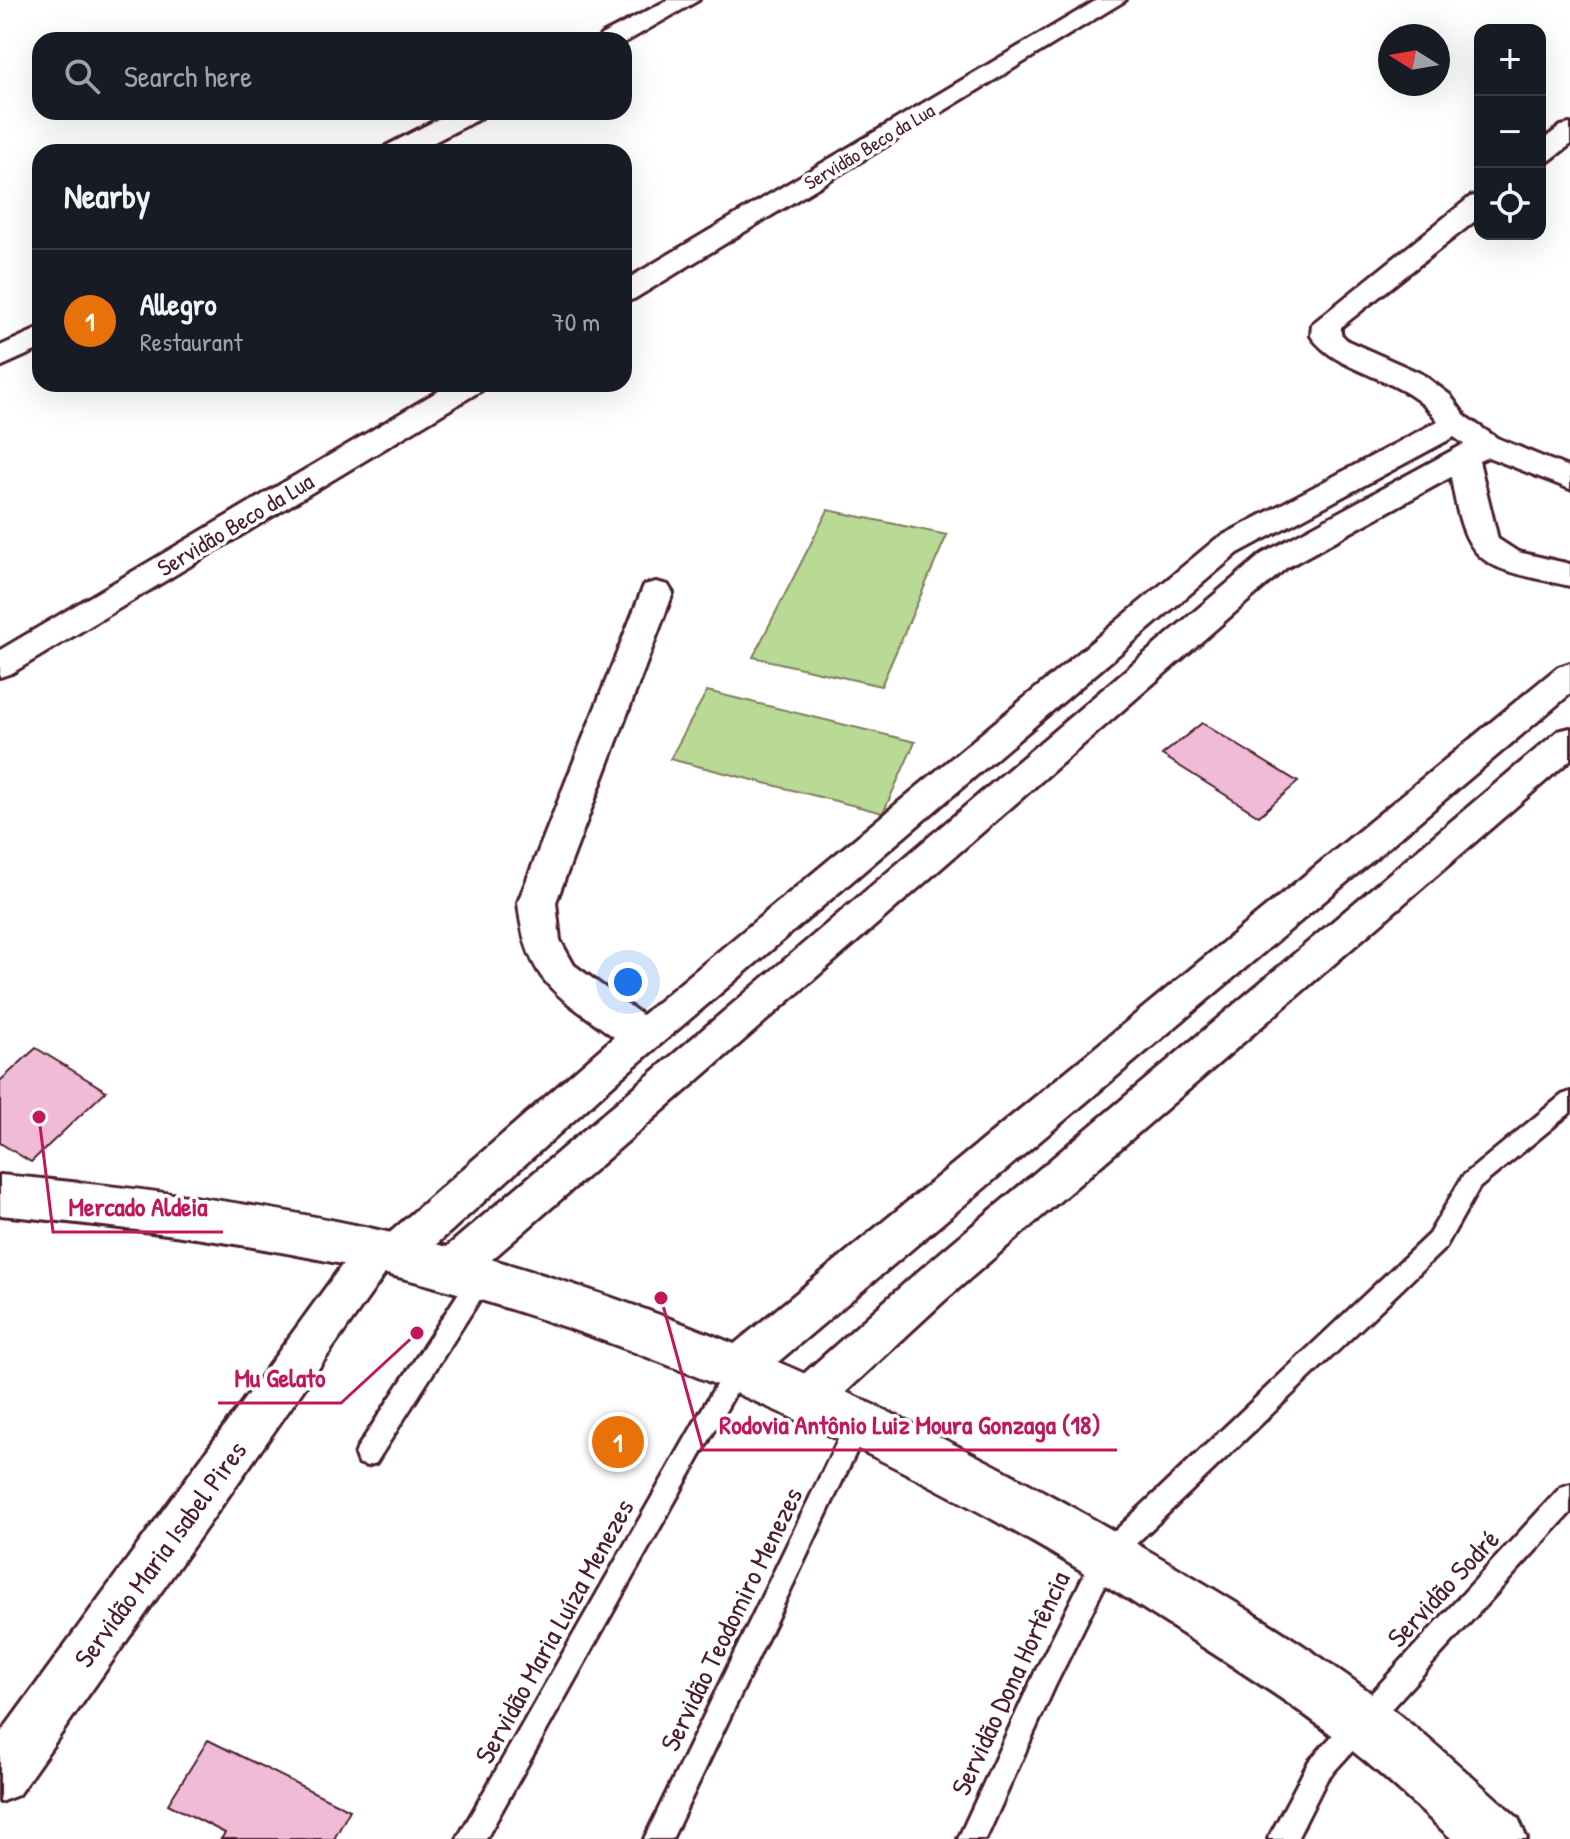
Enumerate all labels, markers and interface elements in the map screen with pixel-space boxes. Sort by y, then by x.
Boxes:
north arrow [1378,24,1450,96]
map controls [1474,24,1546,240]
button: + [1474,24,1546,96]
search box [32,32,632,120]
icon: search [60,54,104,98]
text: Search here [124,56,252,96]
street label: Servidão Beco da Lua [799,96,939,196]
button: − [1474,96,1546,168]
button: locate [1474,168,1546,240]
text: Nearby [64,173,150,219]
text: Allegro [140,284,217,324]
text: 1 [85,304,95,339]
text: 70 m [552,304,600,339]
text: Restaurant [140,324,243,359]
street label: Servidão Beco da Lua [151,465,319,583]
your location [608,962,648,1002]
callout: Mercado Aldeia [53,1182,223,1232]
text: Mercado Aldeia [69,1189,208,1224]
callout: Mu Gelato [218,1353,341,1403]
text: Mu Gelato [234,1360,326,1395]
callout: Rodovia Antônio Luiz Moura Gonzaga (18) [703,1400,1117,1450]
text: Rodovia Antônio Luiz Moura Gonzaga (18) [719,1407,1101,1443]
pin: 1 [592,1412,644,1472]
street label: Servidão Maria Isabel Pires [65,1433,255,1675]
street label: Servidão Teodomiro Menezes [651,1481,811,1757]
street label: Servidão Maria Luíza Menezes [465,1492,643,1770]
street label: Servidão Sodré [1378,1521,1508,1655]
street label: Servidão Dona Hortência [941,1565,1079,1801]

